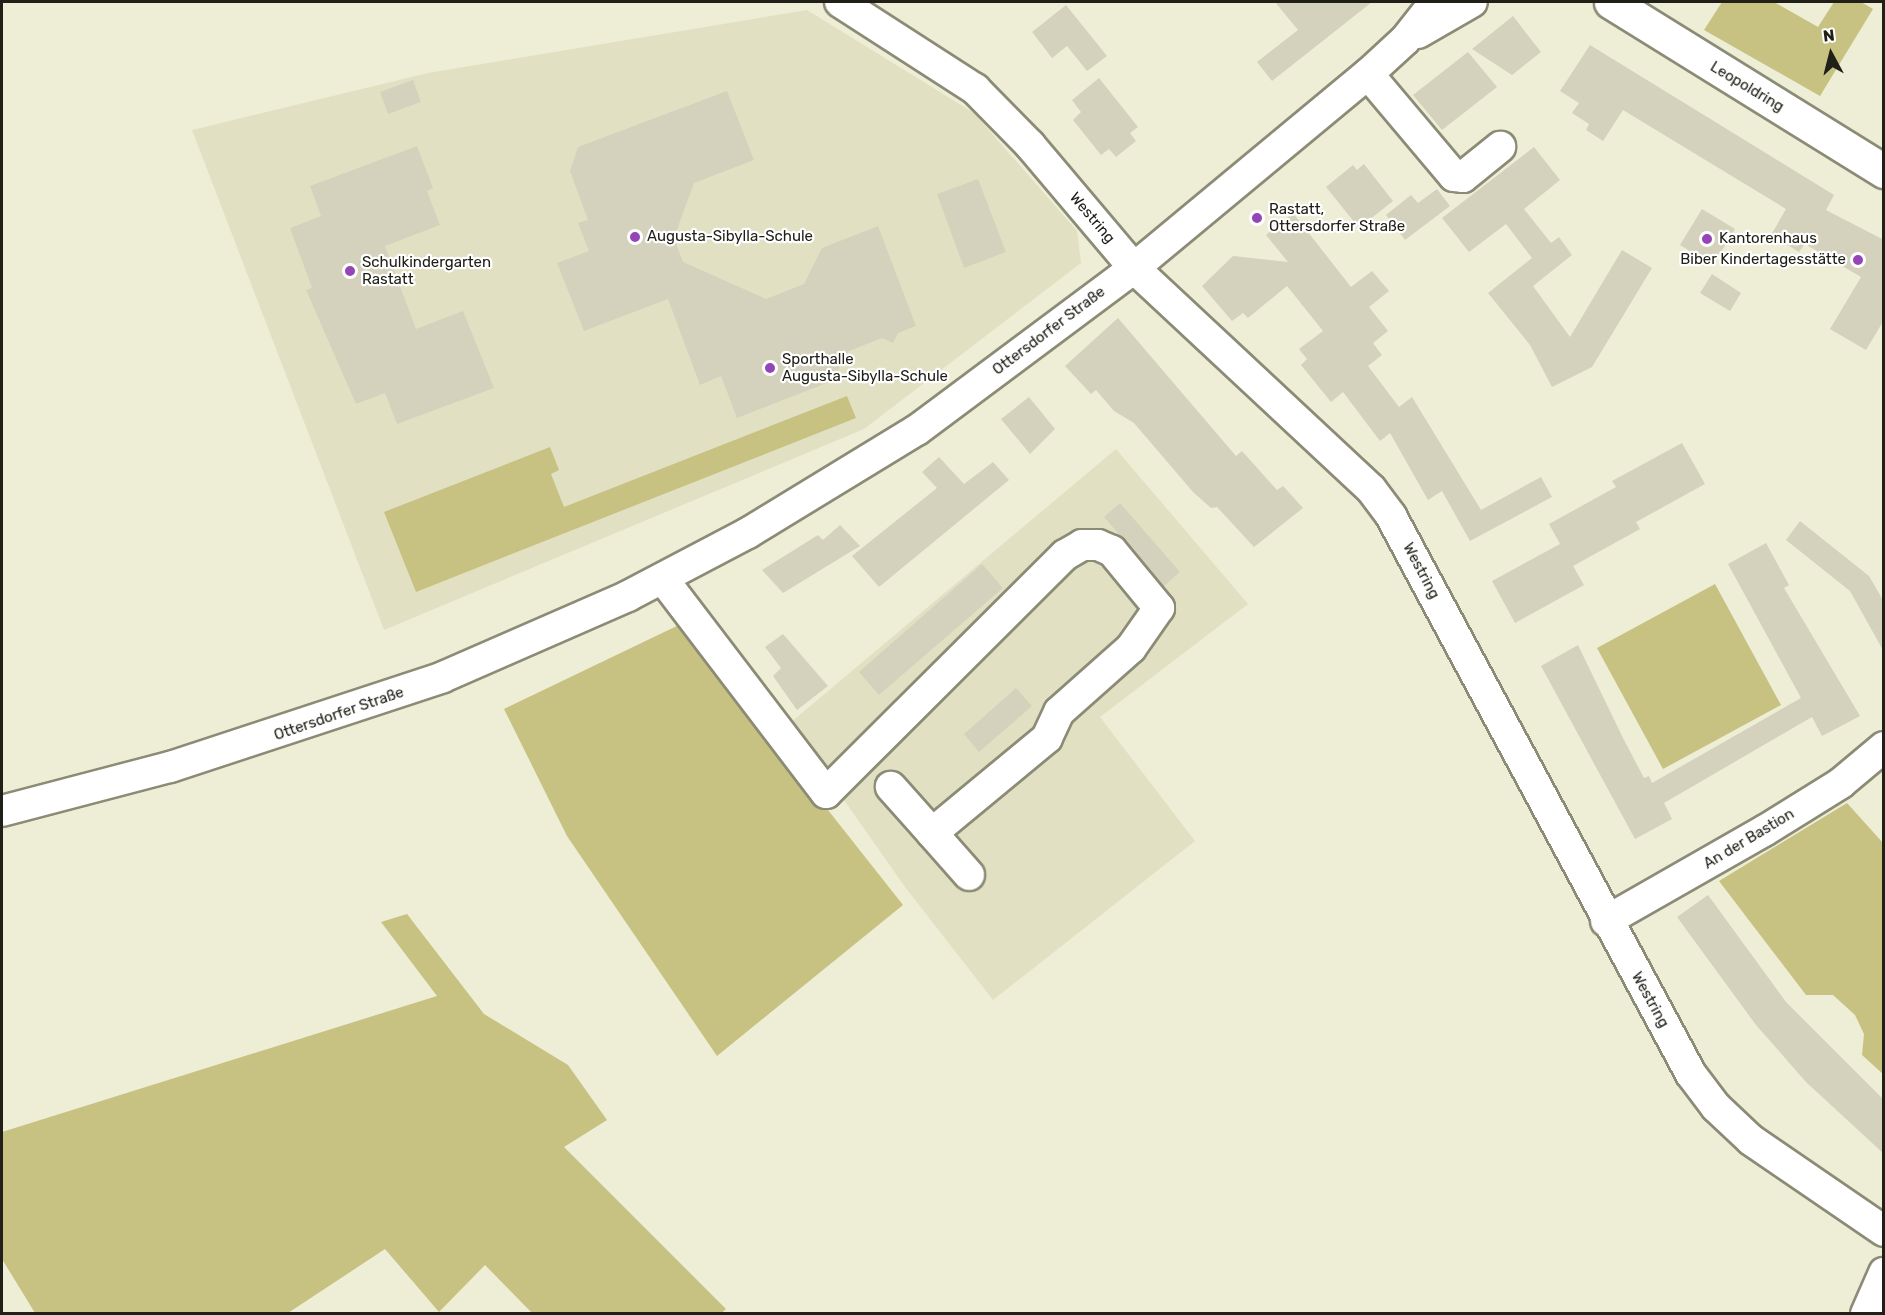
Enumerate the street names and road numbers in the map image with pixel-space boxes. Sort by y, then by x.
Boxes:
street label: Leopoldring [1707,58,1787,116]
street label: Westring [1066,189,1118,247]
street label: Ottersdorfer Straße [989,283,1109,379]
street label: Westring [1399,540,1443,602]
street label: Ottersdorfer Straße [272,683,406,745]
street label: An der Bastion [1700,805,1798,873]
street label: Westring [1627,969,1673,1031]

